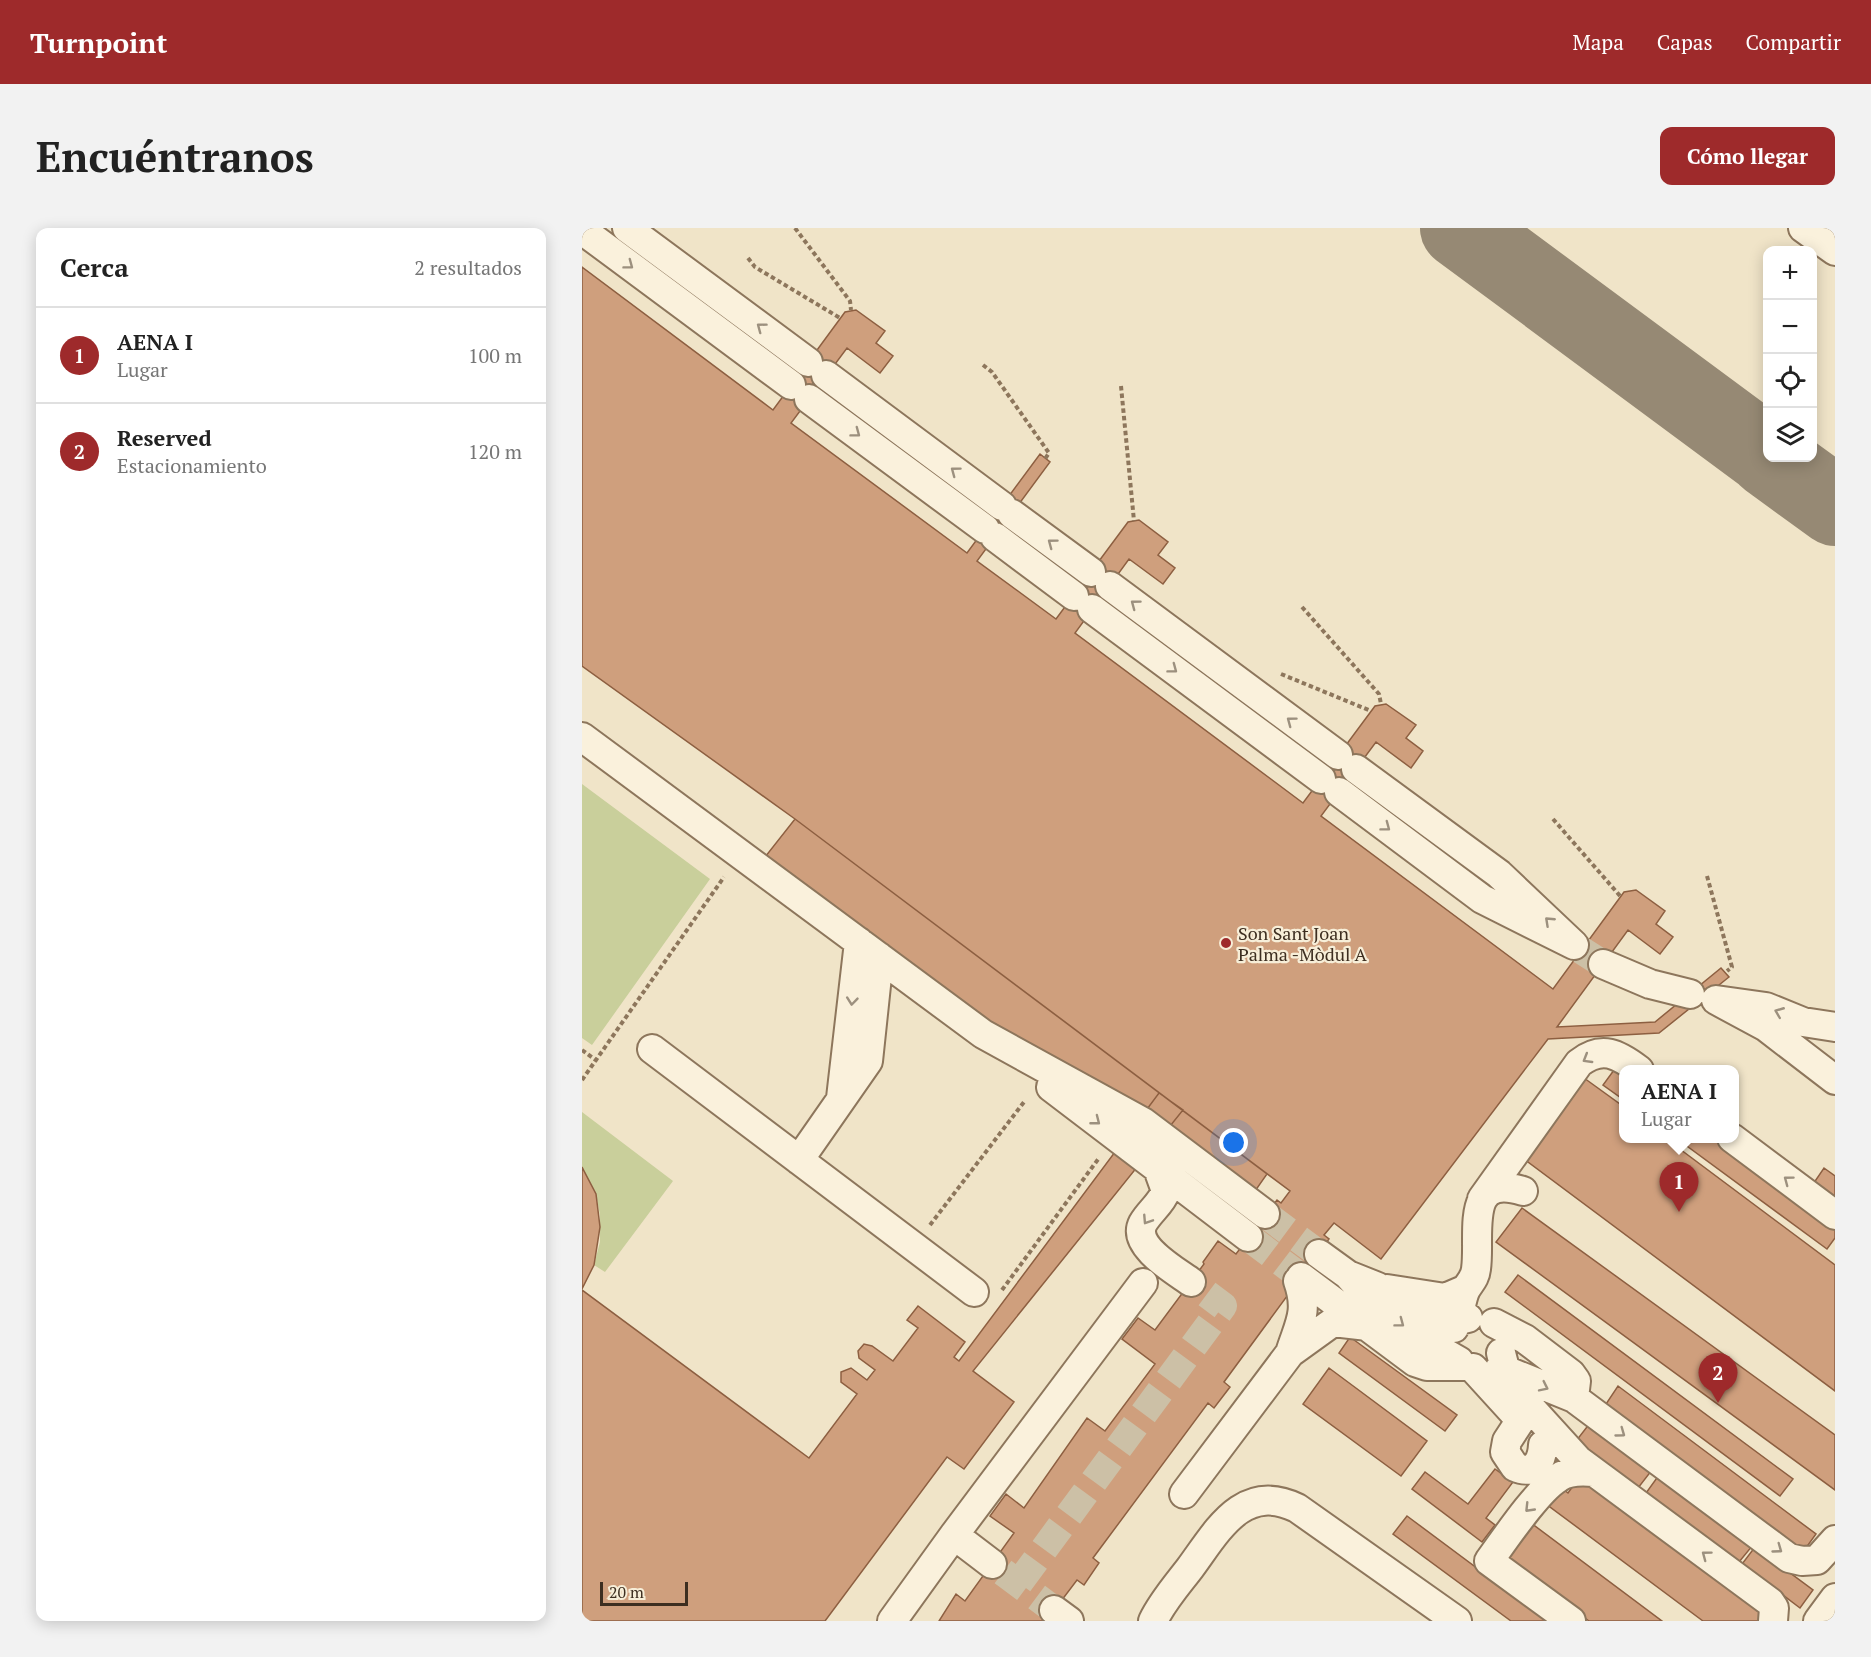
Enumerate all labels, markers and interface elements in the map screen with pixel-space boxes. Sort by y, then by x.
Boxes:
text: Turnpoint [30,24,168,61]
text: Mapa [1572,28,1624,56]
text: Capas [1657,28,1713,56]
text: Compartir [1746,28,1841,56]
button: Cómo llegar [1660,127,1835,185]
text: Encuéntranos [36,128,314,184]
map controls [1763,246,1817,462]
button: + [1763,246,1817,300]
text: Cerca [60,250,129,284]
text: 2 resultados [414,254,522,281]
one-way arrow [622,258,633,269]
button: − [1763,300,1817,354]
one-way arrow [756,324,767,335]
text: AENA I [117,327,193,356]
text: 1 [74,342,85,369]
text: 100 m [468,342,522,369]
button: locate [1763,354,1817,408]
text: Lugar [117,356,168,383]
button: layers [1763,408,1817,462]
text: Reserved [117,423,212,452]
one-way arrow [849,426,860,437]
text: 2 [74,438,85,465]
text: 120 m [468,438,522,465]
text: Estacionamiento [117,452,267,479]
one-way arrow [950,467,961,478]
one-way arrow [1047,539,1058,550]
one-way arrow [1130,600,1141,611]
one-way arrow [1167,662,1178,673]
one-way arrow [1287,717,1298,728]
one-way arrow [1379,820,1390,831]
one-way arrow [1545,917,1555,928]
place label: Son Sant Joan Palma -Mòdul A [1238,921,1367,966]
marker: Son Sant Joan Palma -Mòdul A [1219,936,1233,950]
one-way arrow [846,996,859,1005]
one-way arrow [1774,1007,1785,1019]
one-way arrow [1583,1051,1593,1063]
popup [1619,1065,1739,1143]
text: AENA I [1641,1076,1717,1105]
text: Lugar [1641,1105,1692,1132]
one-way arrow [1089,1114,1100,1125]
your location [1219,1128,1248,1157]
pin: 1 [1660,1162,1698,1212]
one-way arrow [1784,1176,1795,1187]
one-way arrow [1143,1213,1154,1224]
one-way arrow [1393,1316,1404,1327]
pin: 2 [1698,1354,1738,1403]
one-way arrow [1537,1380,1548,1391]
one-way arrow [1615,1426,1626,1437]
one-way arrow [1525,1502,1536,1512]
one-way arrow [1771,1542,1782,1553]
one-way arrow [1701,1551,1712,1562]
scale bar [600,1579,688,1606]
text: 20 m [609,1581,644,1603]

